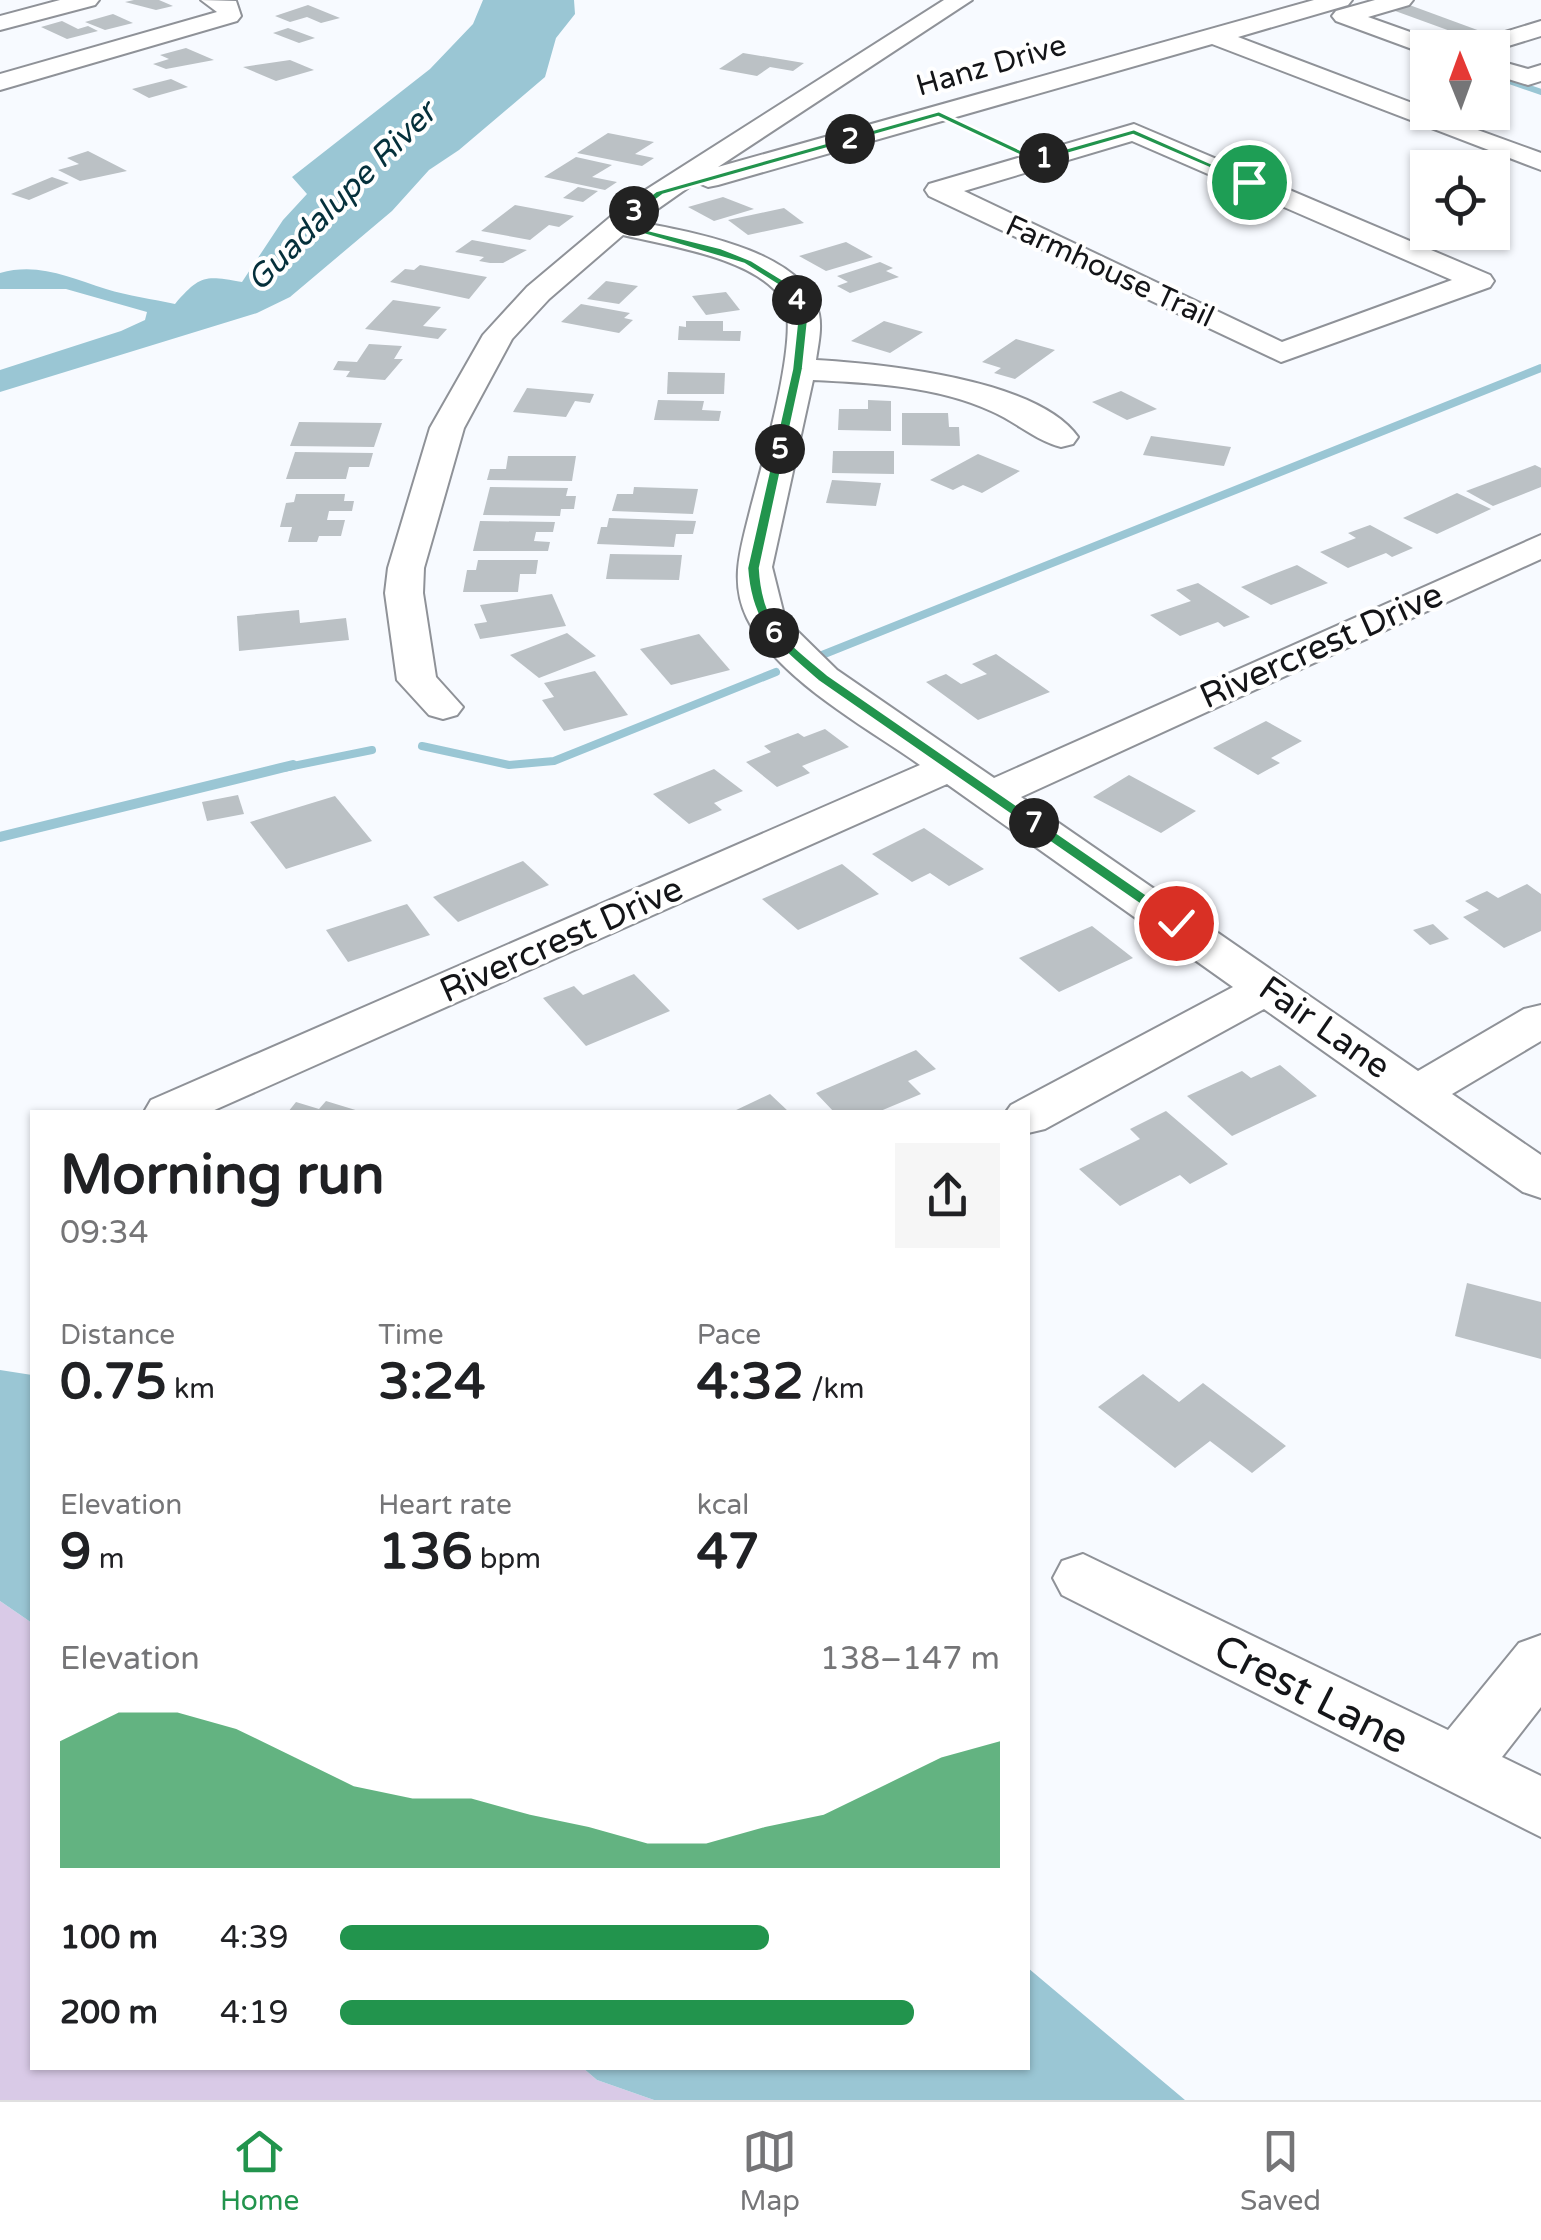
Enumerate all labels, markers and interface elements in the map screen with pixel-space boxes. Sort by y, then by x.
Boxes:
street label: Hanz Drive [912,26,1070,105]
north arrow [1410,30,1510,130]
map controls [1410,30,1510,250]
water label: Guadalupe River [239,92,447,299]
pin: 2 [825,114,875,164]
text: 2 [841,122,859,156]
pin: 1 [1019,133,1069,183]
pin [1207,140,1292,225]
text: 1 [1035,141,1053,175]
button: locate [1410,150,1510,250]
icon: arrive [1222,155,1277,210]
pin: 3 [609,186,659,236]
text: 3 [625,194,643,228]
street label: Farmhouse Trail [1000,207,1220,336]
pin: 4 [772,275,822,325]
text: 4 [788,283,806,317]
pin: 5 [755,424,805,474]
text: 5 [771,432,789,466]
street label: Rivercrest Drive [1194,574,1449,718]
pin: 6 [749,608,799,658]
text: 6 [765,616,783,650]
pin: 7 [1009,798,1059,848]
text: 7 [1025,806,1043,840]
street label: Rivercrest Drive [434,868,689,1012]
pin [1134,881,1219,966]
icon: check [1149,896,1204,951]
street label: Fair Lane [1251,967,1398,1088]
text: Morning run [60,1143,385,1209]
button: share [895,1143,1000,1248]
text: 09:34 [60,1214,149,1252]
text: Distance [60,1318,175,1352]
text: Time [378,1318,444,1352]
text: Pace [697,1318,761,1352]
text: 0.75 [60,1352,167,1412]
text: 3:24 [378,1352,486,1412]
text: 4:32 [697,1352,804,1412]
text: km [167,1372,215,1406]
text: /km [804,1372,865,1406]
text: Elevation [60,1488,182,1522]
text: Heart rate [378,1488,512,1522]
text: kcal [697,1488,749,1522]
text: 9 [60,1522,91,1582]
text: 136 [378,1522,473,1582]
text: 47 [697,1522,759,1582]
text: m [91,1542,124,1576]
text: bpm [473,1542,541,1576]
street label: Crest Lane [1205,1623,1417,1765]
text: Elevation [60,1640,200,1678]
text: 138–147 m [820,1640,1000,1678]
text: 100 m [60,1919,158,1957]
text: 4:39 [220,1919,289,1957]
text: 200 m [60,1994,158,2032]
text: 4:19 [220,1994,289,2032]
tab: Home [220,2124,299,2218]
tab: Map [739,2124,800,2218]
tab: Saved [1240,2124,1321,2218]

